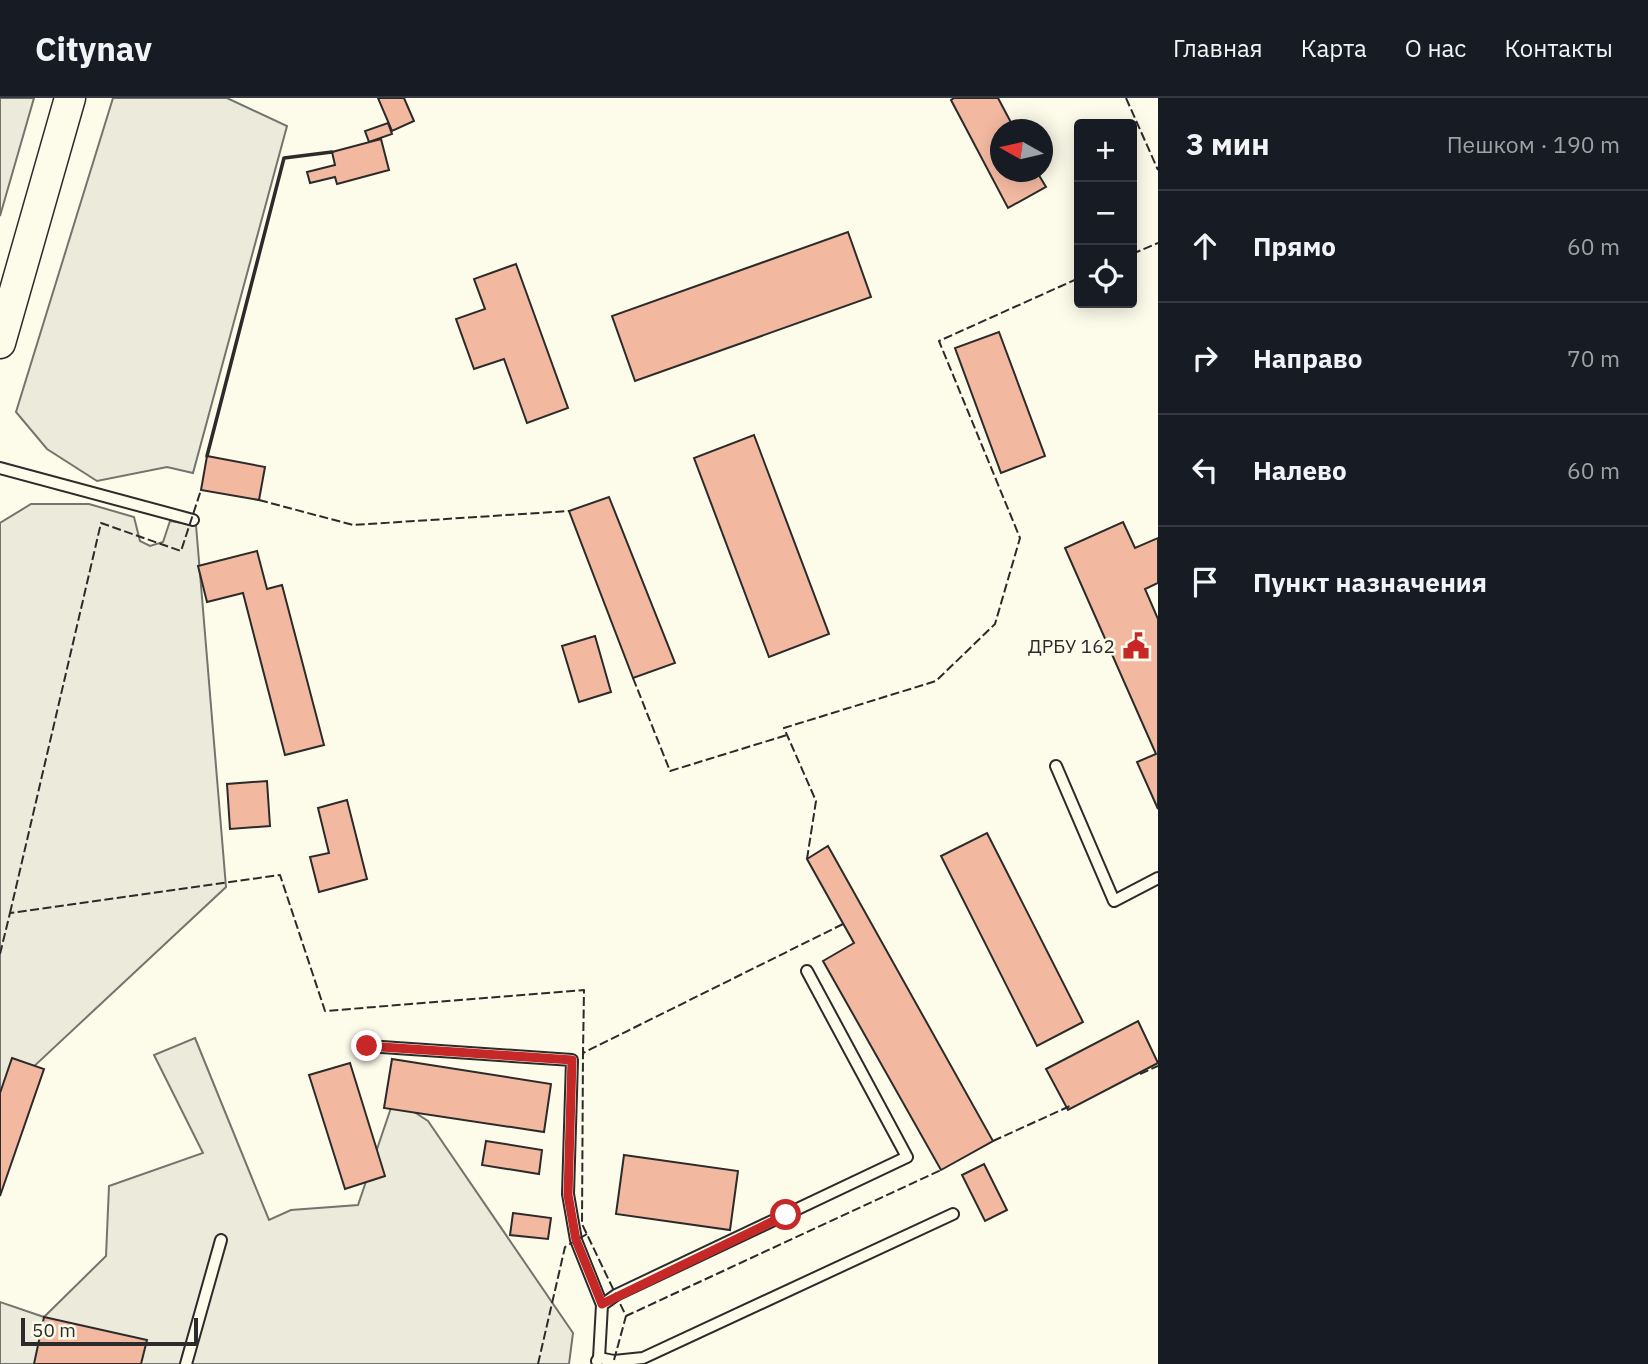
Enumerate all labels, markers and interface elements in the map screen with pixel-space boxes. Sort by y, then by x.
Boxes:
text: Citynav [35,27,152,70]
text: Главная [1173,32,1263,64]
text: Карта [1301,32,1367,64]
text: О нас [1405,32,1466,64]
text: Контакты [1504,32,1613,64]
north arrow [990,119,1053,182]
map controls [1074,119,1137,308]
button: + [1074,119,1137,182]
text: 3 мин [1186,124,1270,163]
text: Пешком · 190 m [1447,129,1620,159]
button: − [1074,182,1137,245]
icon: ahead [1186,227,1224,265]
text: Прямо [1253,229,1336,263]
text: 60 m [1567,231,1620,261]
button: locate [1074,245,1137,308]
icon: right [1186,339,1224,377]
text: Направо [1253,341,1362,375]
text: 70 m [1567,343,1620,373]
icon: left [1186,451,1224,489]
text: Налево [1253,453,1347,487]
text: 60 m [1567,455,1620,485]
icon: arrive [1186,563,1224,601]
text: Пункт назначения [1253,565,1487,599]
public building icon: ДРБУ 162 [1121,631,1151,661]
place label: ДРБУ 162 [1028,634,1115,658]
route end [351,1030,382,1061]
route start [770,1199,801,1230]
scale bar [21,1315,198,1347]
text: 50 m [32,1318,76,1342]

